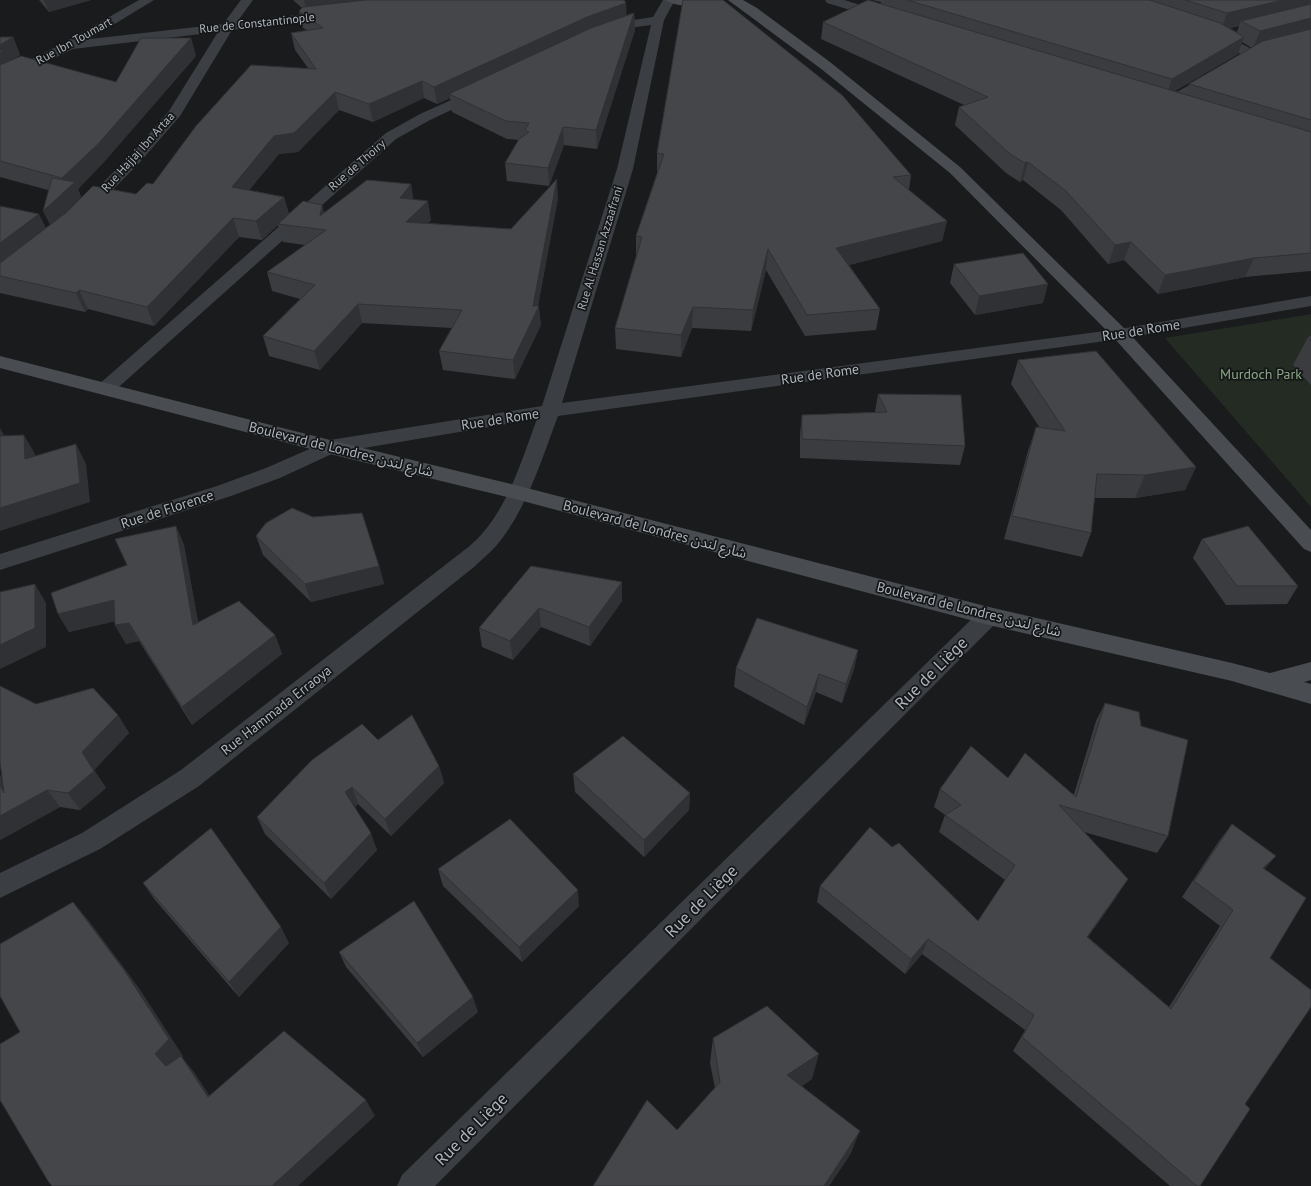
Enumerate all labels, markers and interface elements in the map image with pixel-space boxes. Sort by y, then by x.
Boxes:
street label: Rue de Constantinople [198,9,315,36]
street label: Rue Ibn Toumart [33,14,114,68]
street label: Rue Hajjaj Ibn Artaa [98,109,177,195]
street label: Rue de Thoiry [325,135,389,193]
street label: Rue Al Hassan Azzaafrani [574,184,625,312]
street label: Rue de Rome [1101,315,1181,345]
street label: Rue de Rome [780,360,860,388]
park label: Murdoch Park [1220,365,1302,383]
street label: Rue de Rome [460,404,540,434]
street label: Boulevard de Londres شارع لندن [246,417,435,483]
street label: Rue de Florence [118,486,216,532]
street label: Boulevard de Londres شارع لندن [561,496,749,564]
street label: Boulevard de Londres شارع لندن [874,577,1063,643]
street label: Rue de Liège [890,632,972,714]
street label: Rue Hammada Erraoya [217,661,335,759]
street label: Rue de Liège [660,860,742,942]
street label: Rue de Liège [430,1088,512,1170]

